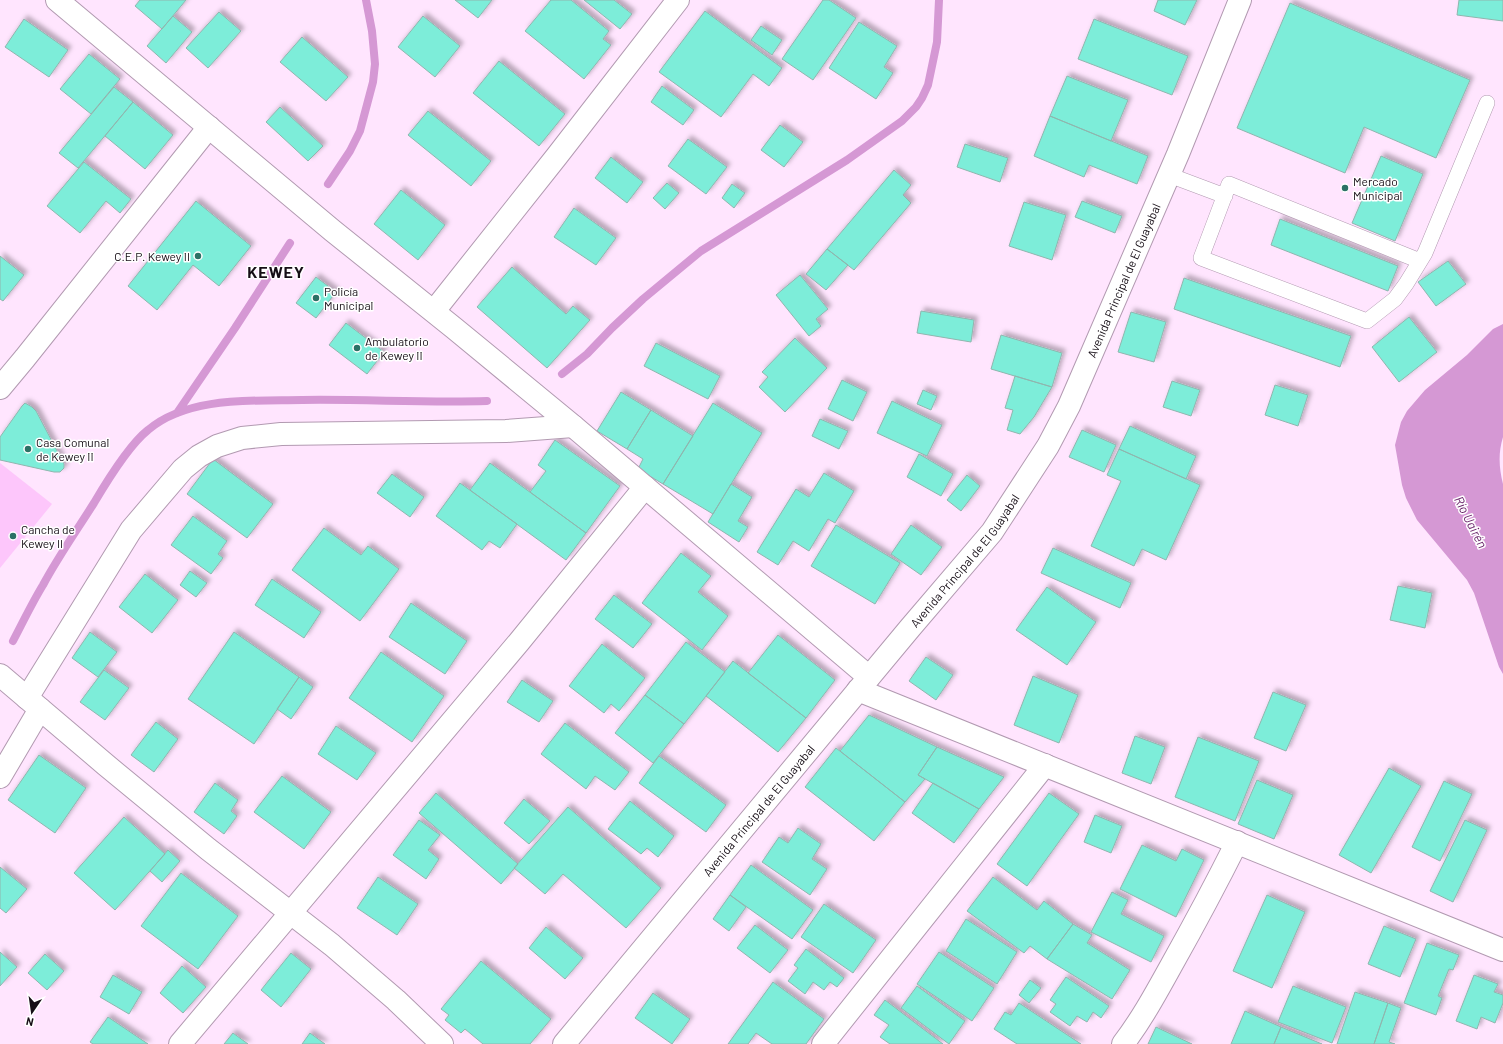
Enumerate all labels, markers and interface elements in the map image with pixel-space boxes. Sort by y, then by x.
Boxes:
place label: Mercado Municipal [1353,174,1402,202]
marker: Mercado Municipal [1340,183,1350,193]
street label: Avenida Principal de El Guayabal [1084,201,1163,360]
place label: C.E.P. Kewey II [114,249,190,263]
marker: C.E.P. Kewey II [193,251,203,261]
district label: KEWEY [247,262,305,281]
place label: Policía Municipal [324,284,373,312]
marker: Policía Municipal [311,293,321,303]
place label: Ambulatorio de Kewey II [365,334,429,362]
marker: Ambulatorio de Kewey II [352,343,362,353]
place label: Casa Comunal de Kewey II [36,435,109,463]
marker: Casa Comunal de Kewey II [23,444,33,454]
street label: Avenida Principal de El Guayabal [907,491,1022,630]
water label: Río Uairén [1451,493,1491,551]
place label: Cancha de Kewey II [21,522,75,550]
marker: Cancha de Kewey II [8,531,18,541]
street label: Avenida Principal de El Guayabal [700,742,817,879]
north arrow [12,992,52,1032]
text: N [25,1015,35,1029]

